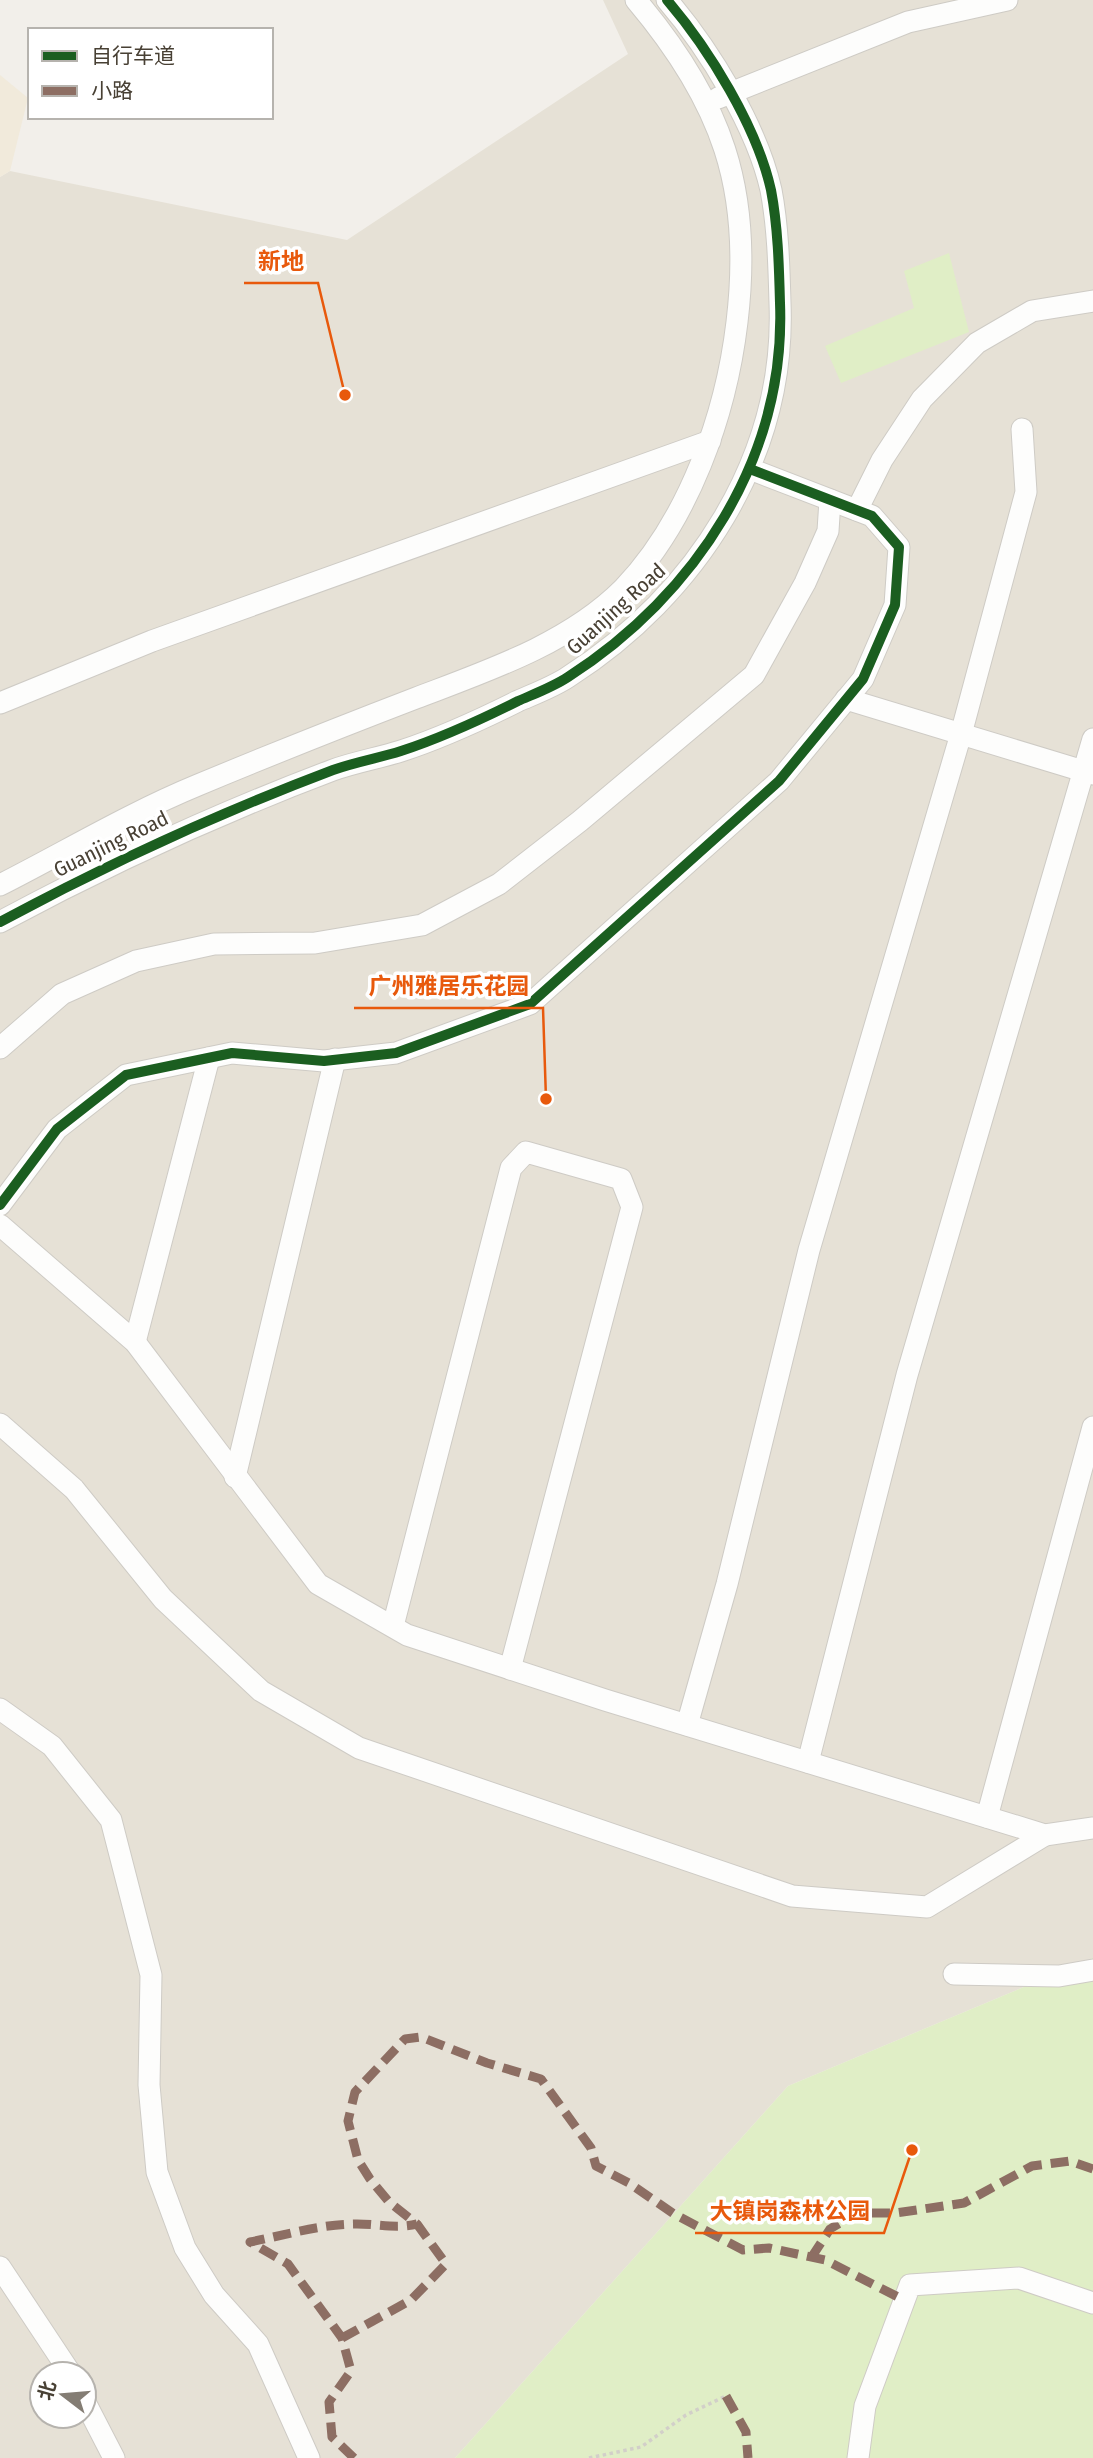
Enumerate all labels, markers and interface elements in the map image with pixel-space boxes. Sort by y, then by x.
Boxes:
legend [28,28,273,119]
text: 自行车道 [91,43,175,69]
text: 小路 [91,78,133,104]
callout: 新地 [244,239,318,283]
text: 新地 [258,247,304,275]
street label: Guanjing Road [561,558,671,660]
street label: Guanjing Road [49,805,173,883]
callout: 广州雅居乐花园 [354,964,543,1008]
text: 广州雅居乐花园 [369,972,530,1000]
callout: 大镇岗森林公园 [695,2189,884,2233]
text: 大镇岗森林公园 [710,2197,871,2225]
north arrow [28,2360,98,2430]
text: 北 [33,2378,61,2403]

